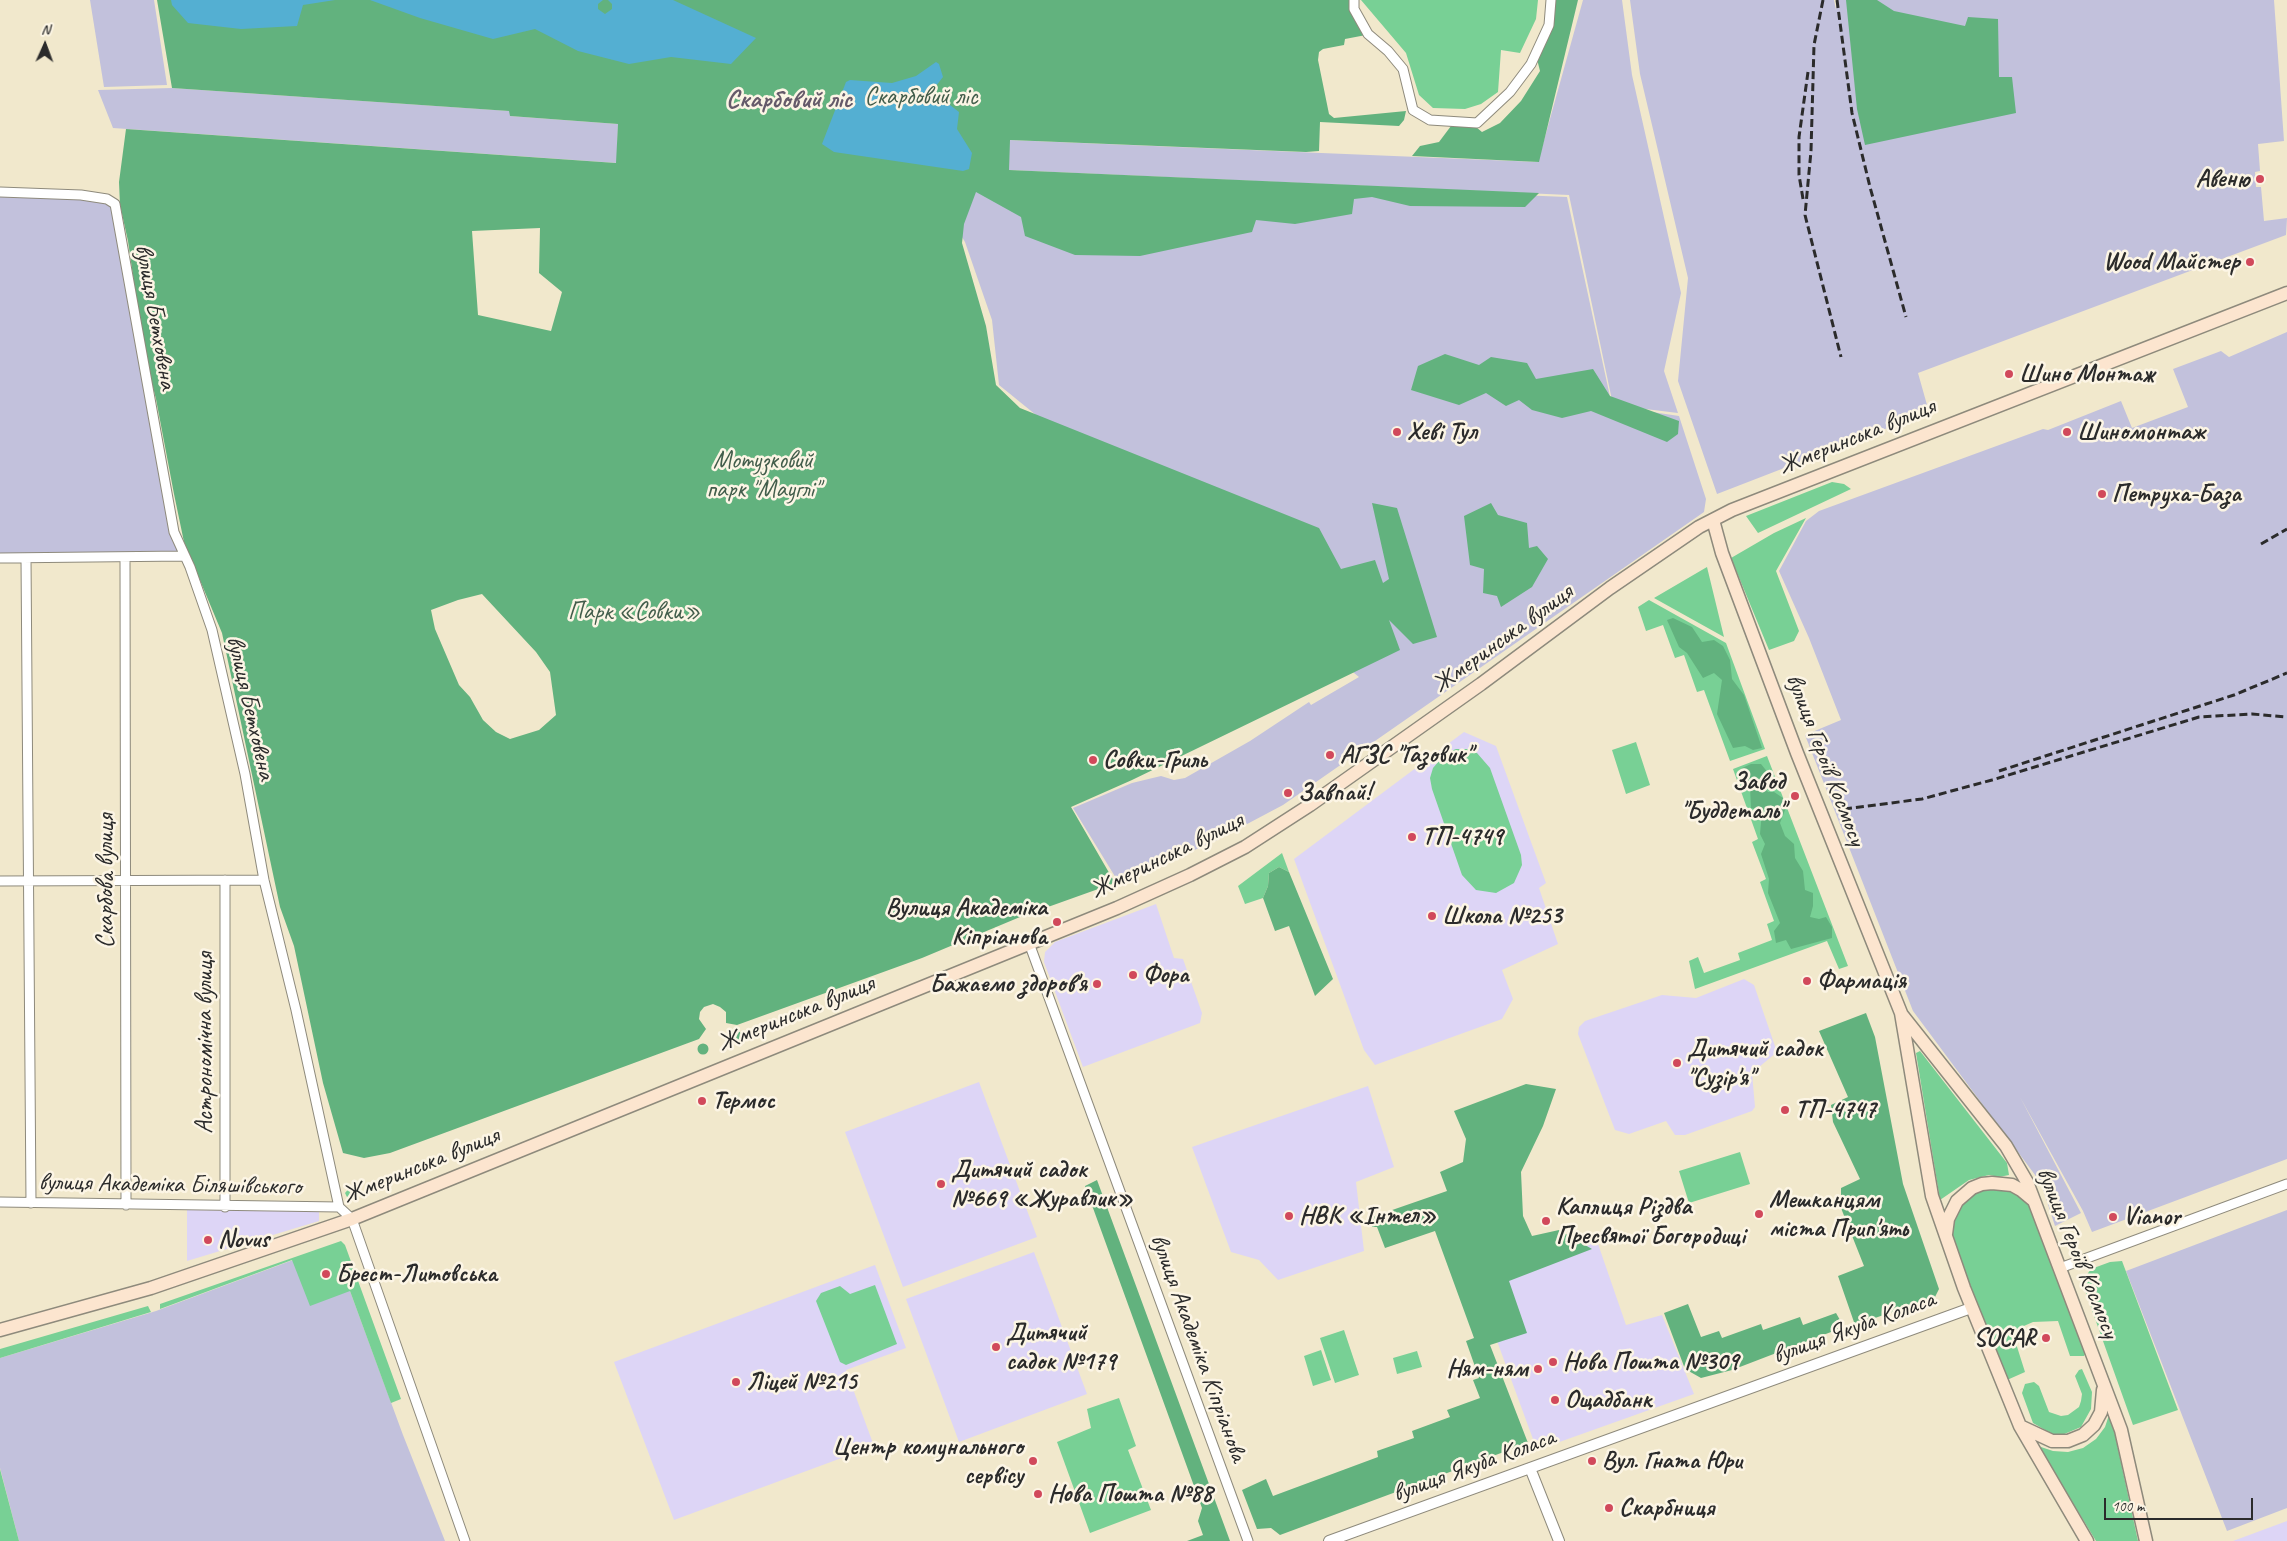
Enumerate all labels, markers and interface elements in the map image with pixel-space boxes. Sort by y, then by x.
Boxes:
north arrow [20,20,70,70]
text: N [41,21,50,38]
park label: Скарбовий ліс [864,82,978,112]
district label: Скарбовий ліс [726,84,852,116]
place label: Авеню [2196,164,2250,194]
marker: Авеню [2254,173,2266,185]
street label: вулиця Бетховена [127,242,183,392]
place label: Wood Майстер [2104,247,2240,277]
marker: Wood Майстер [2244,256,2256,268]
place label: Шино Монтаж [2019,359,2154,389]
marker: Шино Монтаж [2003,368,2015,380]
street label: Жмеринська вулиця [1774,392,1940,482]
place label: Хеві Тул [1407,417,1477,447]
place label: Шиномонтаж [2077,417,2205,447]
marker: Хеві Тул [1391,426,1403,438]
marker: Шиномонтаж [2061,426,2073,438]
park label: Мотузковий парк "Мауглі" [706,446,820,505]
place label: Петруха-База [2112,479,2241,509]
marker: Петруха-База [2096,488,2108,500]
street label: Жмеринська вулиця [1427,578,1579,700]
park label: Парк «Совки» [568,597,700,627]
street label: вулиця Бетховена [219,633,281,783]
street label: вулиця Героїв Космосу [1778,670,1872,850]
place label: АГЗС "Газовик" [1340,740,1472,770]
place label: Совки-Гриль [1103,745,1207,775]
marker: АГЗС "Газовик" [1324,749,1336,761]
marker: Совки-Гриль [1087,754,1099,766]
place label: Завод "Буддеталь" [1681,767,1785,826]
place label: Завпай! [1298,778,1370,808]
marker: Завпай! [1282,787,1294,799]
marker: Завод "Буддеталь" [1789,790,1801,802]
street label: Жмеринська вулиця [1086,806,1248,906]
street label: Скарбова вулиця [91,814,121,948]
place label: ТП-4749 [1422,822,1503,852]
marker: ТП-4749 [1406,831,1418,843]
place label: Вулиця Академіка Кіпріанова [886,893,1047,952]
place label: Школа №253 [1442,901,1562,931]
marker: Школа №253 [1426,910,1438,922]
marker: Вулиця Академіка Кіпріанова [1051,916,1063,928]
street label: Астрономічна вулиця [190,952,220,1134]
place label: Фора [1143,960,1189,990]
place label: Фармація [1817,966,1906,996]
street label: Жмеринська вулиця [713,969,879,1059]
place label: Бажаемо здоров'я [929,969,1087,999]
marker: Фора [1127,969,1139,981]
marker: Фармація [1801,975,1813,987]
marker: Бажаемо здоров'я [1091,978,1103,990]
place label: Дитячий садок "Сузір'я" [1687,1034,1823,1093]
marker: Дитячий садок "Сузір'я" [1671,1057,1683,1069]
place label: Термос [712,1086,775,1116]
marker: Термос [696,1095,708,1107]
place label: ТП-4747 [1795,1095,1876,1125]
marker: ТП-4747 [1779,1104,1791,1116]
street label: Жмеринська вулиця [338,1121,504,1211]
place label: Дитячий садок №669 «Журавлик» [951,1155,1133,1214]
street label: вулиця Героїв Космосу [2029,1163,2125,1343]
street label: вулиця Академіка Біляшівського [38,1168,302,1202]
marker: Дитячий садок №669 «Журавлик» [935,1178,947,1190]
place label: Мешканцям міста Прип'ять [1769,1185,1908,1244]
place label: Каплиця Різдва Пресвятої Богородиці [1556,1192,1745,1251]
place label: НВК «Інтел» [1299,1201,1436,1231]
place label: Vianor [2123,1202,2180,1232]
marker: Мешканцям міста Прип'ять [1753,1208,1765,1220]
marker: НВК «Інтел» [1283,1210,1295,1222]
marker: Vianor [2107,1211,2119,1223]
marker: Каплиця Різдва Пресвятої Богородиці [1540,1215,1552,1227]
place label: Novus [218,1225,269,1255]
street label: вулиця Академіка Кіпріанова [1143,1230,1253,1466]
marker: Novus [202,1234,214,1246]
place label: Брест-Литовська [336,1259,497,1289]
marker: Брест-Литовська [320,1268,332,1280]
street label: вулиця Якуба Коласа [1769,1285,1939,1371]
place label: Дитячий садок №179 [1006,1318,1116,1377]
place label: SOCAR [1974,1323,2036,1353]
marker: SOCAR [2040,1332,2052,1344]
marker: Дитячий садок №179 [990,1341,1002,1353]
place label: Нова Пошта №309 [1563,1347,1738,1377]
place label: Ням-ням [1447,1354,1528,1384]
marker: Нова Пошта №309 [1547,1356,1559,1368]
marker: Ням-ням [1532,1363,1544,1375]
place label: Ліцей №215 [746,1367,857,1397]
marker: Ліцей №215 [730,1376,742,1388]
place label: Ощадбанк [1565,1385,1652,1415]
marker: Ощадбанк [1549,1394,1561,1406]
street label: вулиця Якуба Коласа [1389,1423,1559,1509]
place label: Центр комунального сервісу [832,1432,1023,1491]
place label: Вул. Гната Юри [1602,1446,1742,1476]
marker: Центр комунального сервісу [1027,1455,1039,1467]
marker: Вул. Гната Юри [1586,1455,1598,1467]
place label: Нова Пошта №88 [1048,1479,1212,1509]
marker: Нова Пошта №88 [1032,1488,1044,1500]
scale bar [2107,1488,2256,1520]
place label: Скарбниця [1619,1493,1715,1523]
text: 100 m [2112,1497,2144,1516]
marker: Скарбниця [1603,1502,1615,1514]

